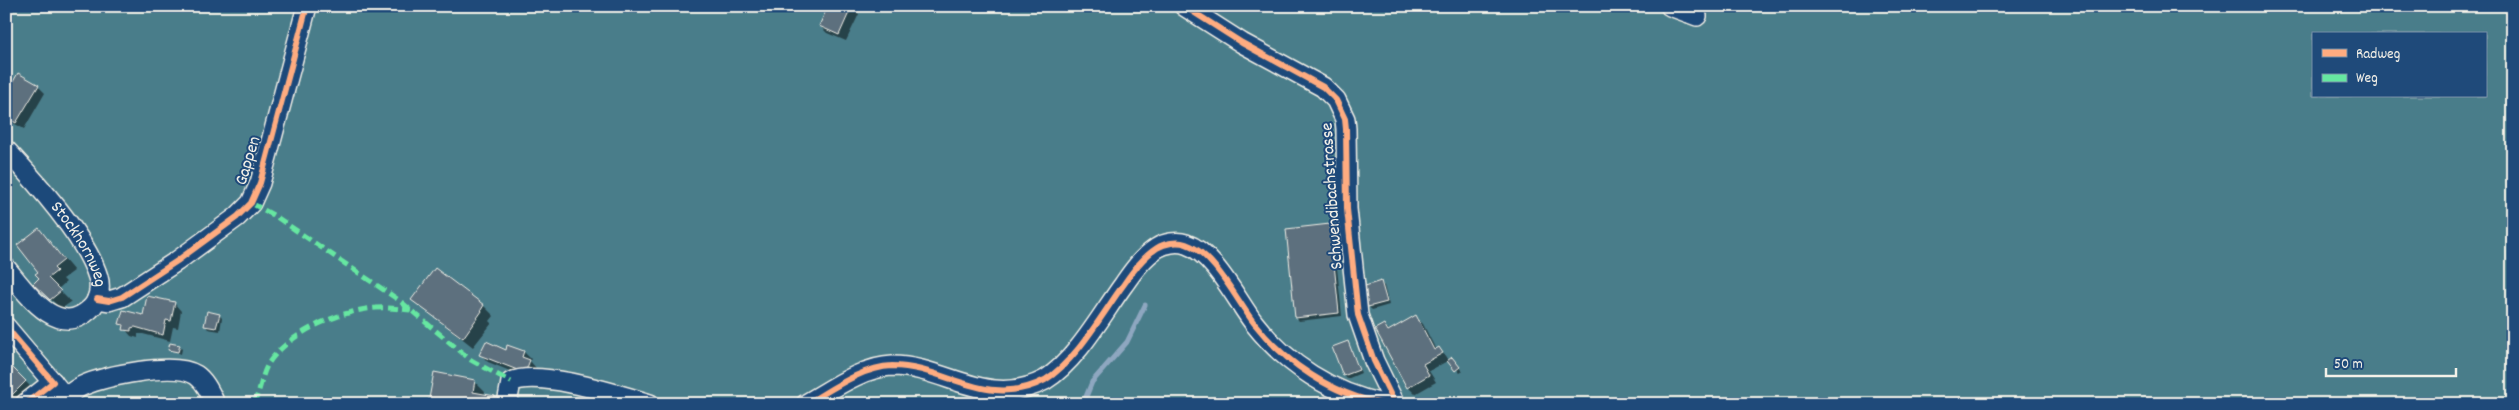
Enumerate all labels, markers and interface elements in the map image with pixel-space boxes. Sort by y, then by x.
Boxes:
legend [2312,32,2486,98]
text: Radweg [2356,44,2400,66]
text: Weg [2356,68,2378,90]
street label: Schwendibachstrasse [1315,122,1351,270]
street label: Gappen [230,133,268,189]
street label: Stockhornweg [44,196,112,288]
scale bar [2326,345,2456,377]
text: 50 m [2334,354,2363,376]

